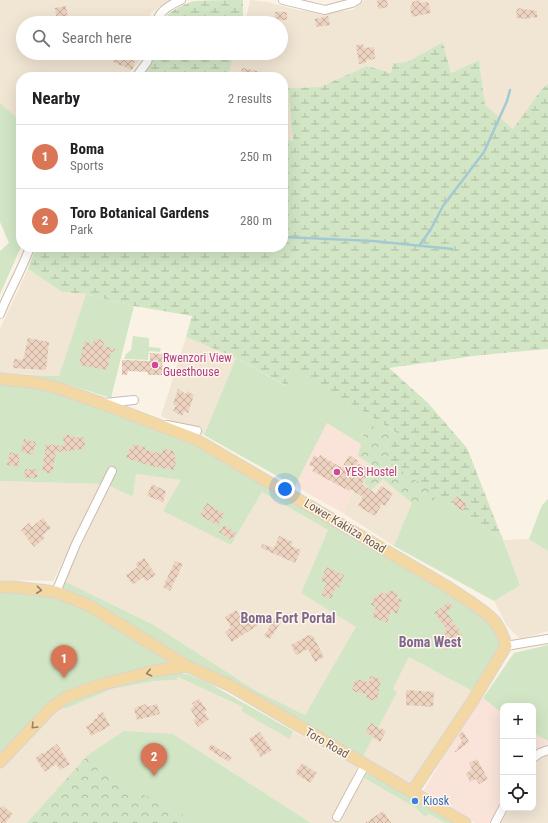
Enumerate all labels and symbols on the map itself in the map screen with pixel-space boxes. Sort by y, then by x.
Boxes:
place label: Rwenzori View Guesthouse [163,351,232,379]
marker: Rwenzori View Guesthouse [150,360,160,370]
place label: YES Hostel [345,465,397,479]
marker: YES Hostel [332,467,342,477]
your location [275,479,295,499]
street label: Lower Kakiiza Road [302,496,388,556]
one-way arrow [36,585,42,594]
district label: Boma Fort Portal [240,610,336,626]
district label: Boma West [399,634,461,650]
pin: 1 [51,645,77,678]
one-way arrow [146,668,152,676]
one-way arrow [31,721,39,729]
street label: Toro Road [303,725,351,761]
pin: 2 [141,743,167,776]
place label: Kiosk [423,794,450,808]
marker: Kiosk [410,796,420,806]

